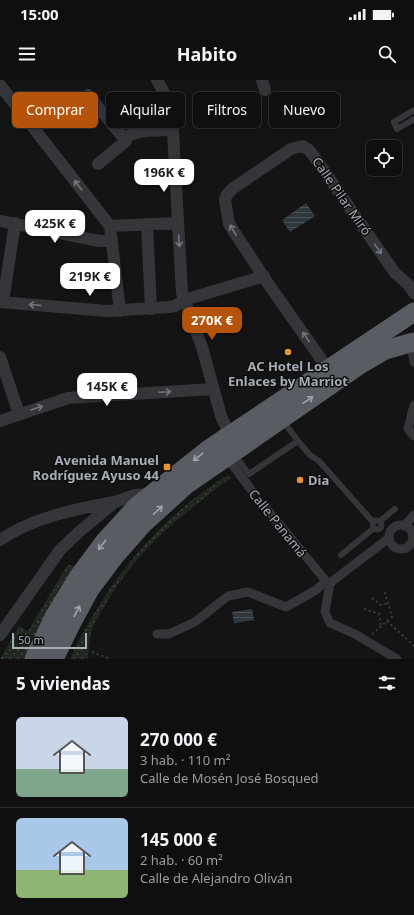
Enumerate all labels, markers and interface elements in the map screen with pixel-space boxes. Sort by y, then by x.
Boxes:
text: 15:00 [20,4,59,24]
text: Habito [177,42,237,66]
icon: menu [16,43,38,65]
icon: search [376,43,398,65]
chip: Comprar [12,92,98,128]
chip: Alquilar [106,92,185,128]
chip: Filtros [193,92,261,128]
chip: Nuevo [269,92,340,128]
map controls [366,140,402,176]
button: locate [366,140,402,176]
street label: Calle Pilar Miró [308,153,376,239]
pin: 196K € [131,159,197,193]
text: 196K € [143,163,185,181]
one-way arrow [74,180,82,191]
pin: 425K € [22,210,88,244]
text: 425K € [34,214,76,232]
one-way arrow [229,225,237,236]
one-way arrow [175,234,182,247]
one-way arrow [374,243,382,254]
pin: 219K € [57,263,123,297]
text: 219K € [69,267,111,285]
one-way arrow [29,301,42,308]
pin: 270K € [179,307,245,341]
text: 270K € [191,311,233,329]
one-way arrow [302,332,310,343]
marker: AC Hotel Los Enlaces by Marriot [283,347,293,357]
place label: AC Hotel Los Enlaces by Marriot [228,357,348,390]
pin: 145K € [74,373,140,407]
text: 145K € [86,377,128,395]
one-way arrow [158,388,171,395]
one-way arrow [302,396,313,405]
one-way arrow [30,404,43,411]
place label: Avenida Manuel Rodríguez Ayuso 44 [33,451,160,484]
one-way arrow [192,453,203,462]
marker: Avenida Manuel Rodríguez Ayuso 44 [162,462,172,472]
place label: Dia [308,471,329,489]
marker: Dia [295,475,305,485]
street label: Calle Panamá [245,485,311,561]
one-way arrow [153,505,163,515]
one-way arrow [98,539,107,550]
one-way arrow [74,605,82,617]
scale bar [12,631,87,650]
text: 50 m [18,632,44,647]
text: 5 viviendas [16,672,110,695]
icon: filters [376,672,398,694]
text: 270 000 € [140,728,217,751]
icon: home [48,733,96,781]
text: 3 hab. · 110 m² [140,751,230,769]
text: Calle de Mosén José Bosqued [140,769,319,787]
text: 145 000 € [140,828,217,851]
icon: home [48,834,96,882]
text: 2 hab. · 60 m² [140,851,223,869]
text: Calle de Alejandro Oliván [140,869,292,887]

